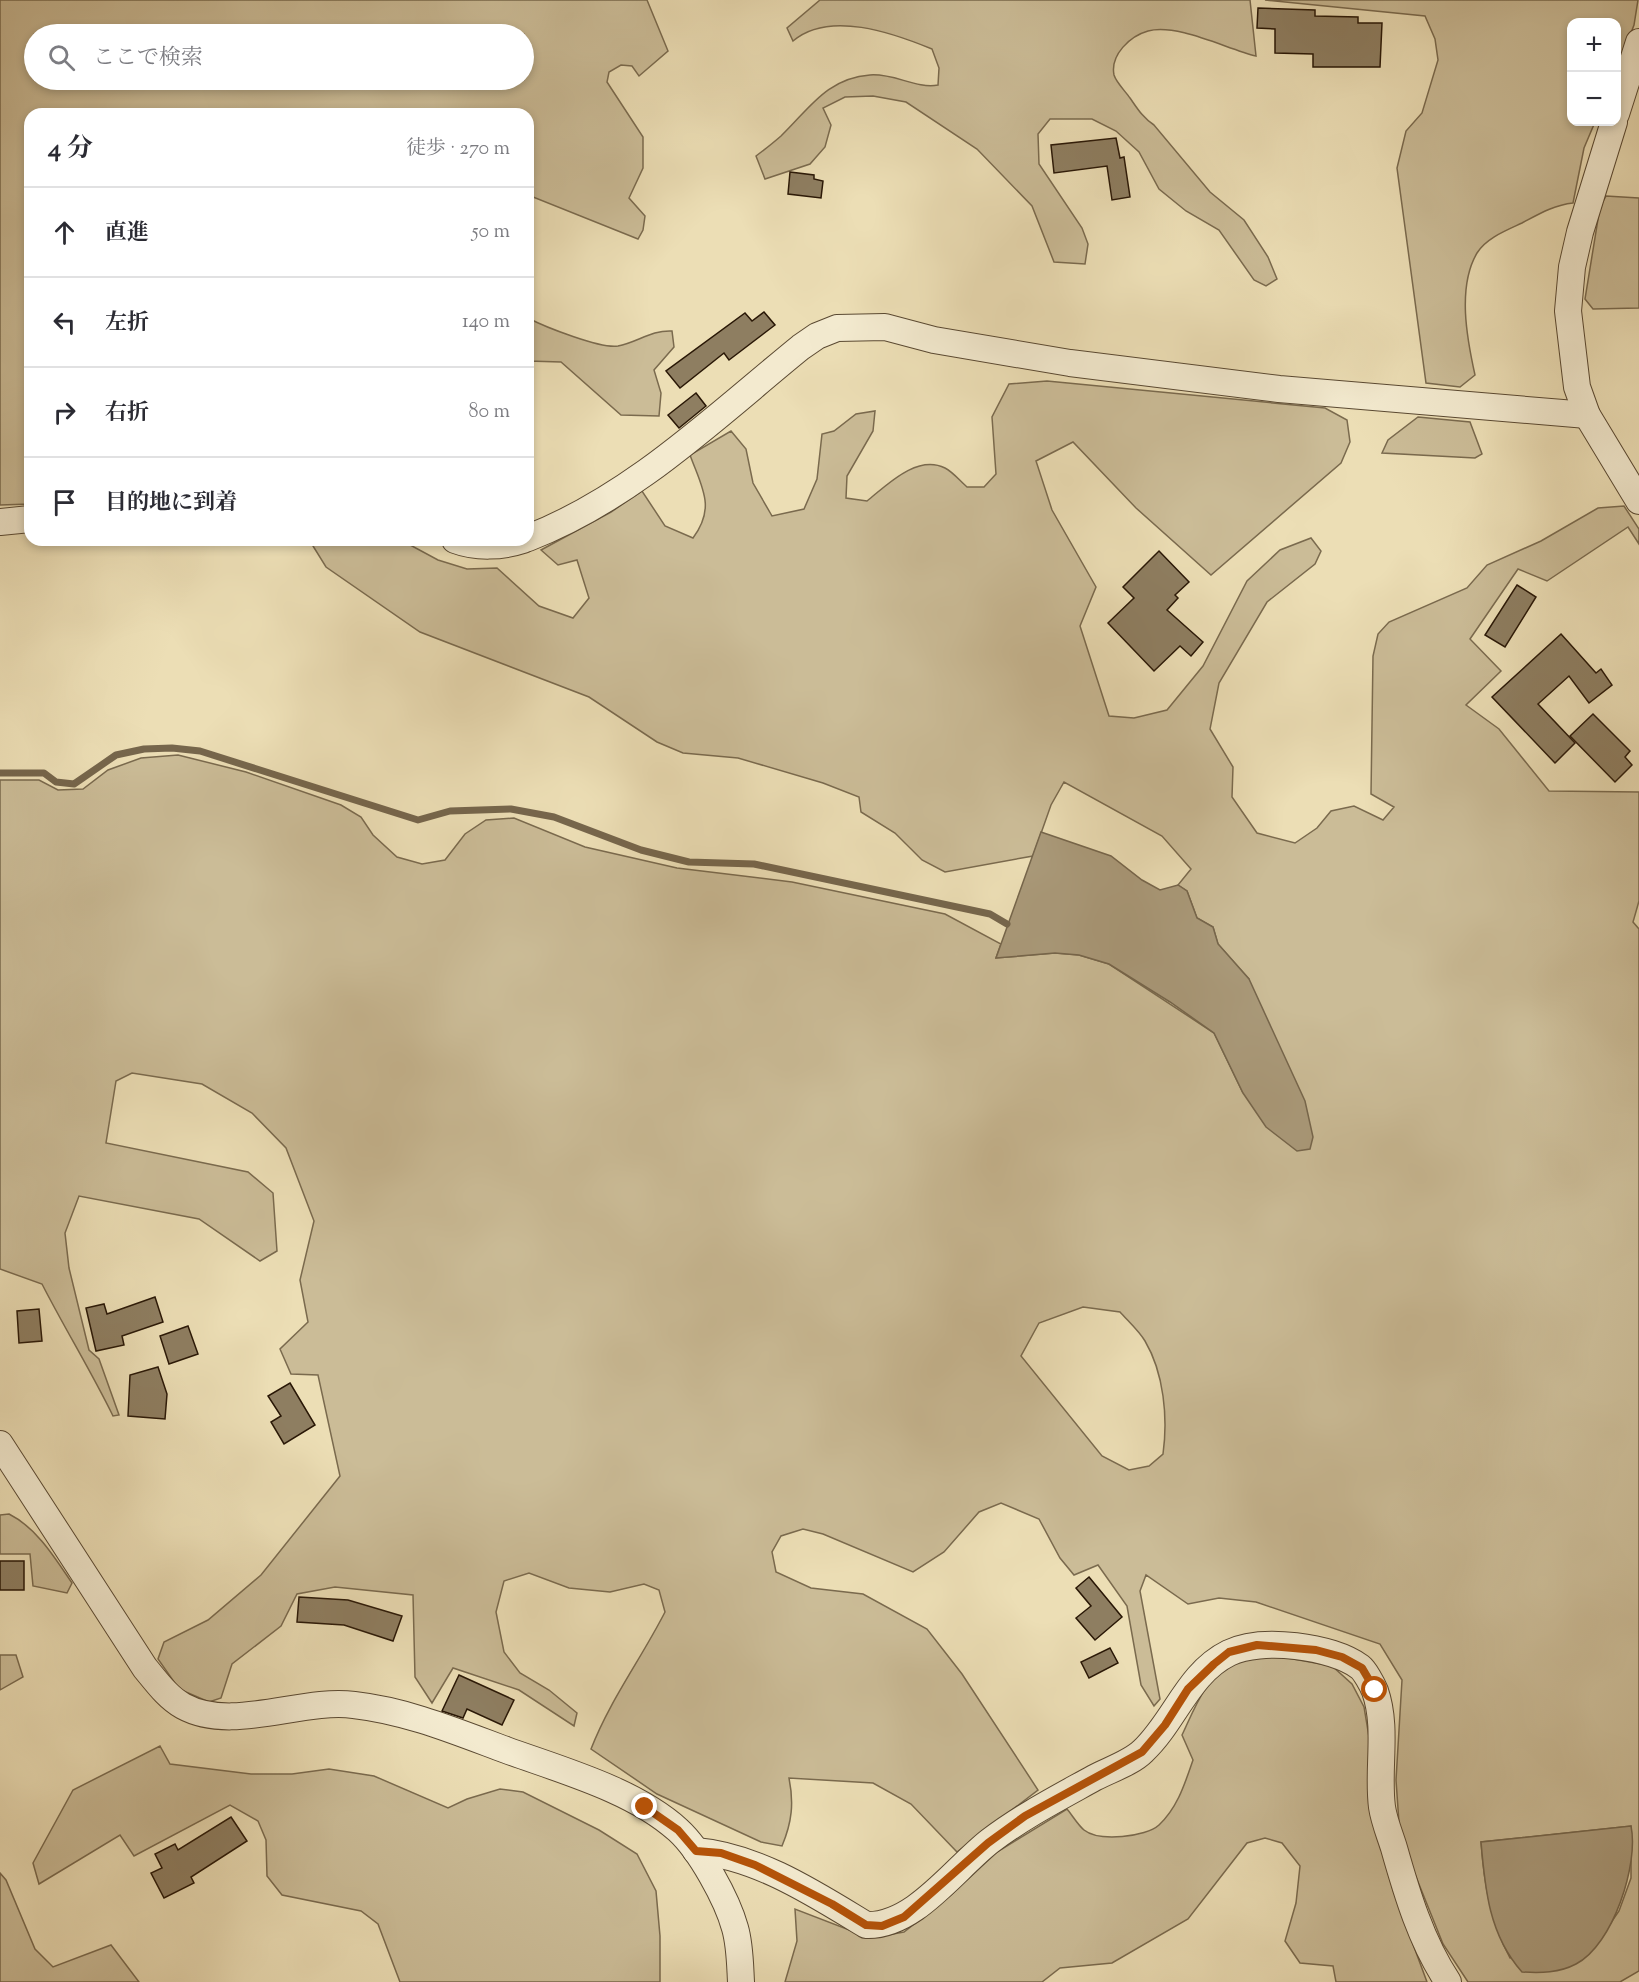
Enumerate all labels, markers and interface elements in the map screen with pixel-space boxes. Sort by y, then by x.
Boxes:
map controls [1567,18,1621,126]
button: + [1567,18,1621,72]
search box [24,24,534,90]
icon: search [45,41,78,74]
text: ここで検索 [93,43,203,75]
button: − [1567,72,1621,126]
text: 4 分 [48,131,93,168]
text: 徒歩 · 270 m [406,135,510,164]
icon: ahead [48,216,81,249]
text: 直進 [105,218,149,250]
text: 50 m [472,218,510,247]
icon: left [48,306,81,339]
text: 左折 [105,308,149,340]
text: 140 m [462,308,510,337]
icon: right [48,396,81,429]
text: 右折 [105,398,149,430]
text: 80 m [469,398,510,427]
icon: arrive [48,486,81,519]
text: 目的地に到着 [105,488,237,520]
route start [1361,1676,1387,1702]
route end [631,1793,657,1819]

